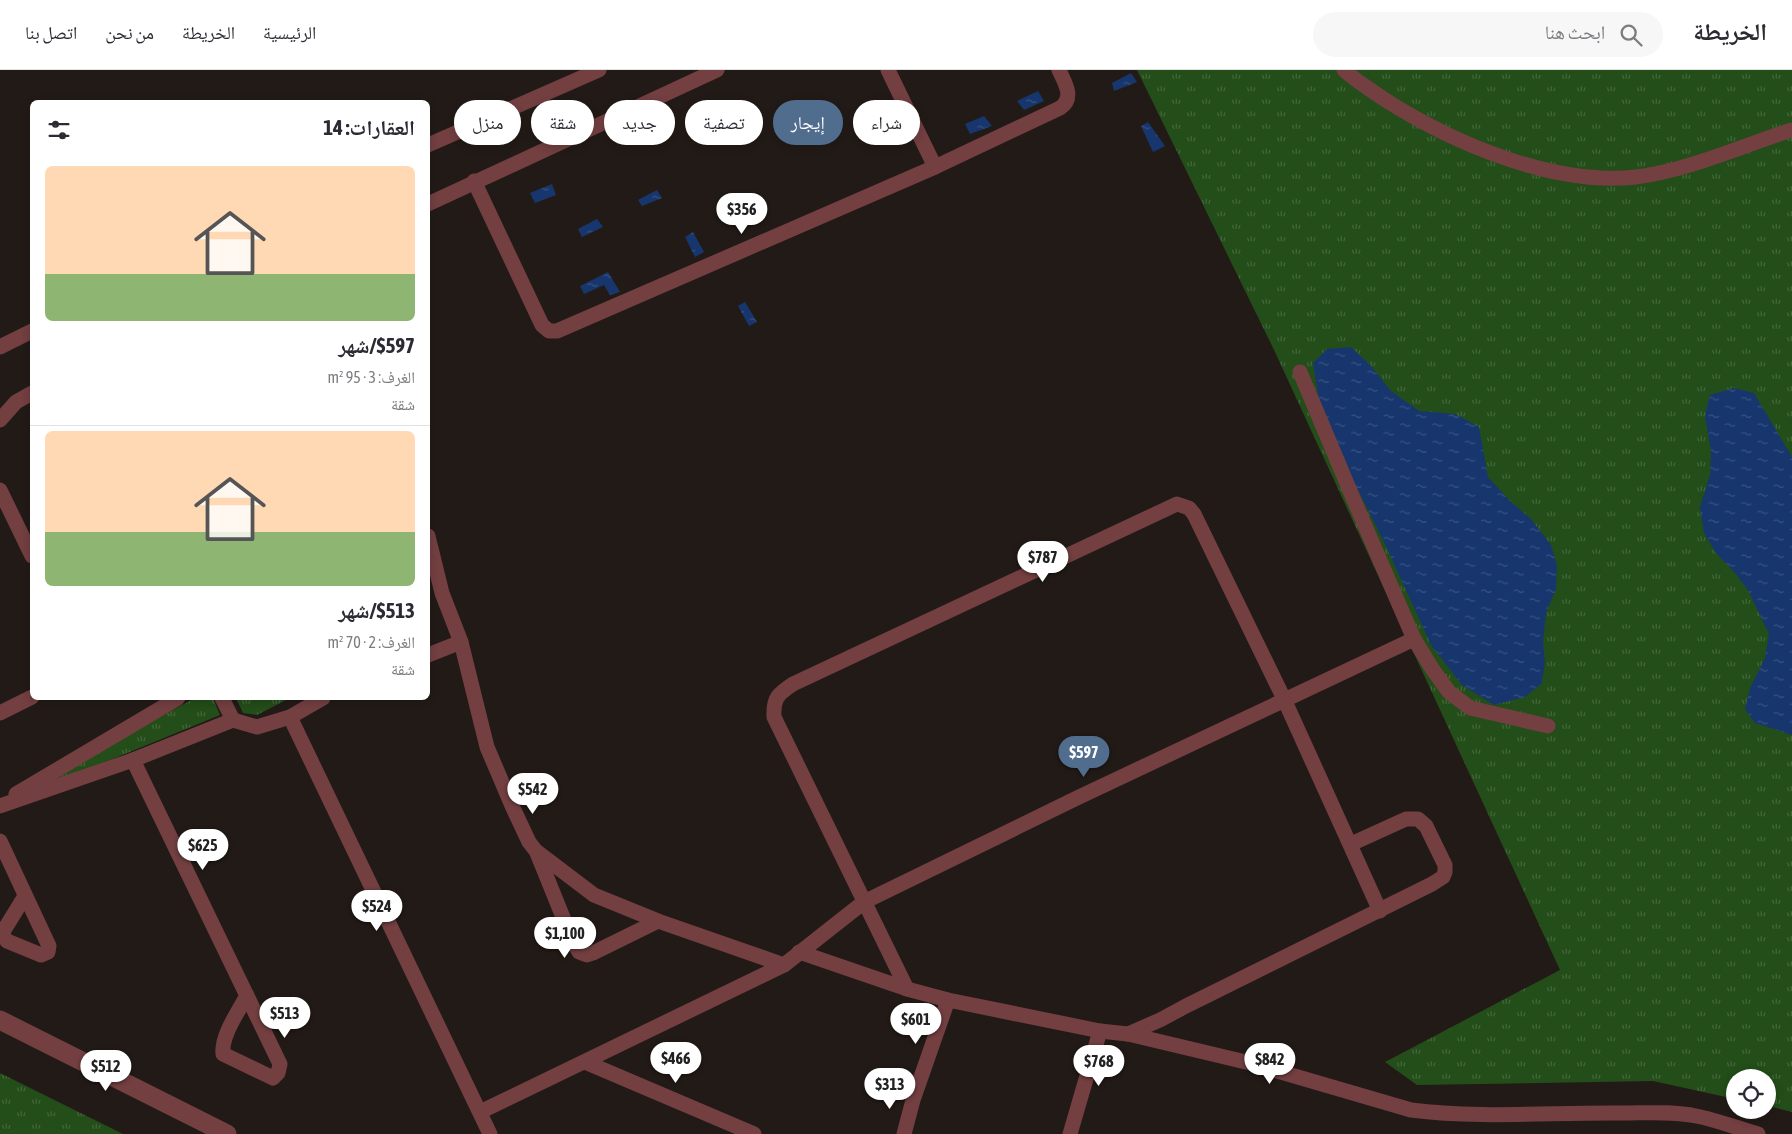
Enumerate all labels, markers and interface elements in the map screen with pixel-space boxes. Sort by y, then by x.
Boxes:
search box [1313,12,1663,57]
text: الخريطة [1693,18,1767,45]
text: ابحث هنا [1545,21,1605,43]
icon: search [1617,21,1645,49]
text: اتصل بنا [25,22,77,43]
text: من نحن [105,22,154,43]
text: الخريطة [182,22,235,43]
text: الرئيسية [263,22,316,43]
chip: منزل [454,100,521,145]
chip: شقة [531,100,594,145]
chip: جديد [604,100,675,145]
chip: تصفية [685,100,763,145]
chip: إيجار [773,100,843,145]
chip: شراء [853,100,920,145]
text: العقارات: 14 [323,115,415,139]
icon: filters [45,116,73,144]
pin: $356 [712,192,772,235]
icon: home [185,198,275,288]
text: $356 [727,200,757,218]
text: $597/شهر [338,333,415,357]
text: الغرف: 3 · 95 m² [327,368,415,386]
text: شقة [391,395,415,413]
icon: home [185,464,275,554]
pin: $787 [1013,540,1073,583]
text: $787 [1028,548,1058,566]
text: $513/شهر [338,598,415,622]
text: الغرف: 2 · 70 m² [327,633,415,651]
text: شقة [391,660,415,678]
pin: $597 [1054,736,1114,778]
text: $597 [1069,743,1099,761]
pin: $542 [503,772,563,815]
text: $542 [518,780,548,798]
pin: $625 [173,828,233,871]
text: $625 [188,836,218,854]
pin: $524 [347,890,407,932]
text: $524 [362,897,392,915]
pin: $1,100 [524,916,606,959]
text: $1,100 [545,924,585,942]
pin: $513 [255,996,315,1039]
pin: $601 [886,1002,946,1045]
text: $513 [270,1004,300,1022]
text: $601 [901,1010,931,1028]
pin: $466 [646,1042,706,1084]
pin: $842 [1240,1042,1300,1085]
pin: $768 [1069,1044,1129,1087]
text: $466 [661,1049,691,1067]
pin: $512 [76,1050,136,1092]
text: $842 [1255,1050,1285,1068]
text: $768 [1084,1052,1114,1070]
text: $512 [91,1057,121,1075]
pin: $313 [860,1068,920,1110]
map controls [1726,1069,1776,1119]
button: locate [1726,1069,1776,1119]
text: $313 [875,1075,905,1093]

